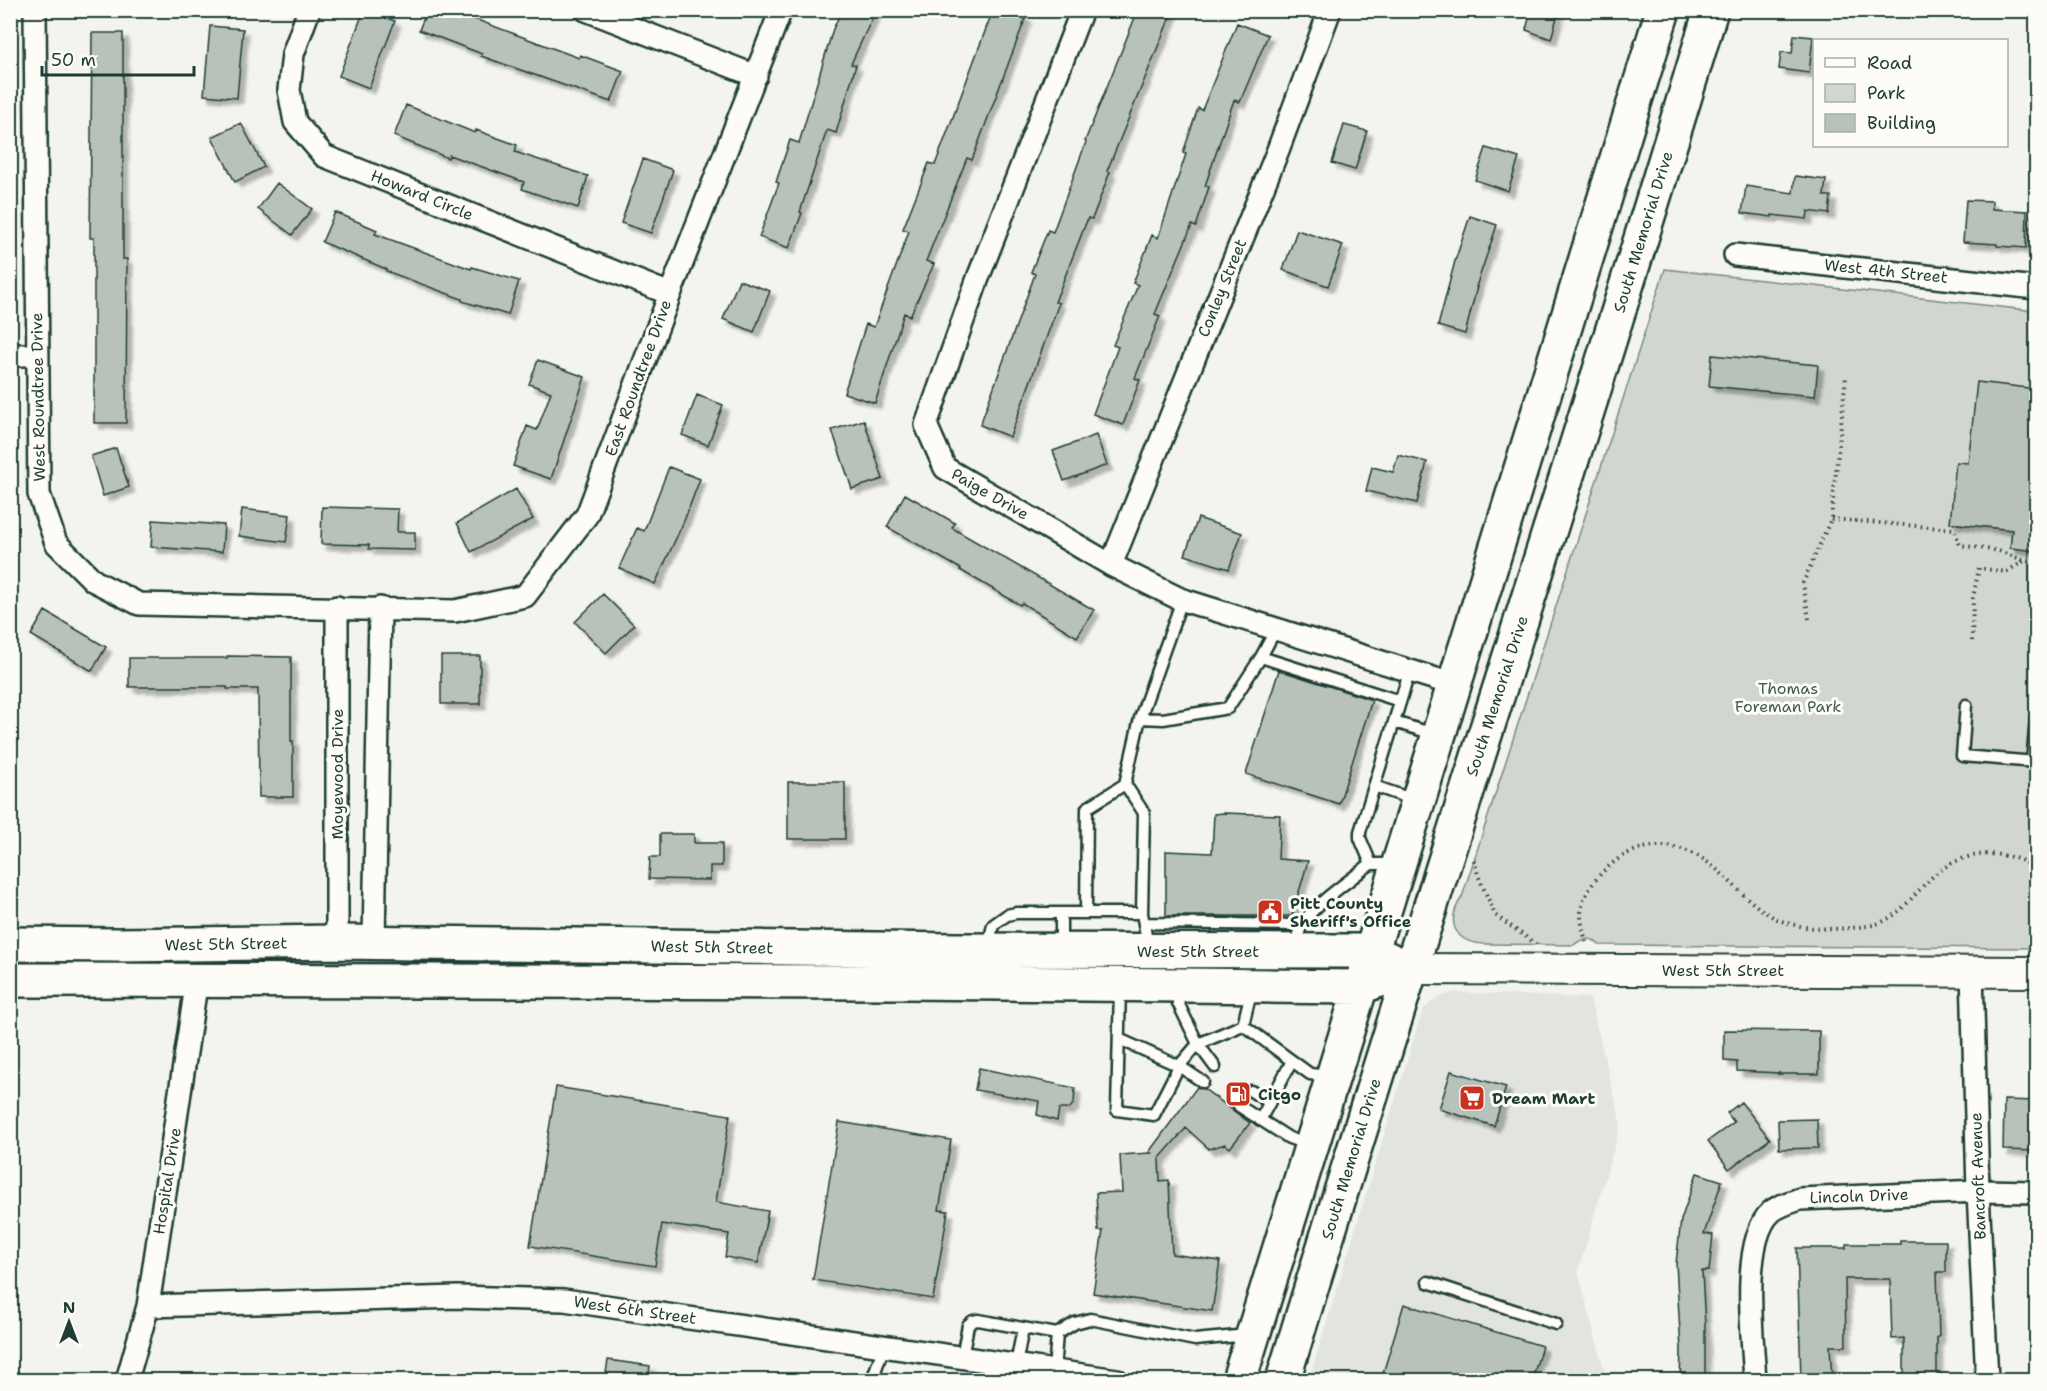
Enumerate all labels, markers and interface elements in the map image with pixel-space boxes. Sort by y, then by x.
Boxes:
scale bar [42,39,194,77]
legend [1813,39,2008,147]
text: 50 m [51,48,96,72]
text: Road [1867,51,1912,75]
text: Park [1867,81,1906,105]
text: Building [1867,111,1936,135]
street label: South Memorial Drive [1608,149,1678,315]
street label: Howard Circle [367,165,477,225]
street label: Conley Street [1193,236,1251,340]
street label: West 4th Street [1823,254,1949,288]
street label: East Roundtree Drive [600,297,676,459]
street label: West Roundtree Drive [26,312,50,482]
street label: Paige Drive [947,463,1033,525]
street label: South Memorial Drive [1461,613,1533,779]
park label: Thomas Foreman Park [1735,678,1841,717]
street label: Moyewood Drive [327,709,348,839]
place label: Pitt County Sheriff's Office [1290,893,1412,932]
public building icon: Pitt County Sheriff's Office [1255,897,1285,927]
street label: West 5th Street [164,932,288,956]
street label: West 5th Street [650,935,774,959]
street label: West 5th Street [1137,941,1259,962]
street label: West 5th Street [1662,960,1784,981]
street label: South Memorial Drive [1316,1076,1386,1242]
fuel station icon: Citgo [1223,1079,1253,1109]
supermarket icon: Dream Mart [1457,1083,1487,1113]
place label: Citgo [1258,1084,1301,1105]
place label: Dream Mart [1492,1088,1595,1109]
street label: Bancroft Avenue [1965,1112,1991,1240]
street label: Hospital Drive [148,1126,186,1236]
street label: Lincoln Drive [1809,1184,1909,1208]
street label: West 6th Street [572,1291,698,1329]
north arrow [39,1292,99,1352]
text: N [63,1297,75,1318]

